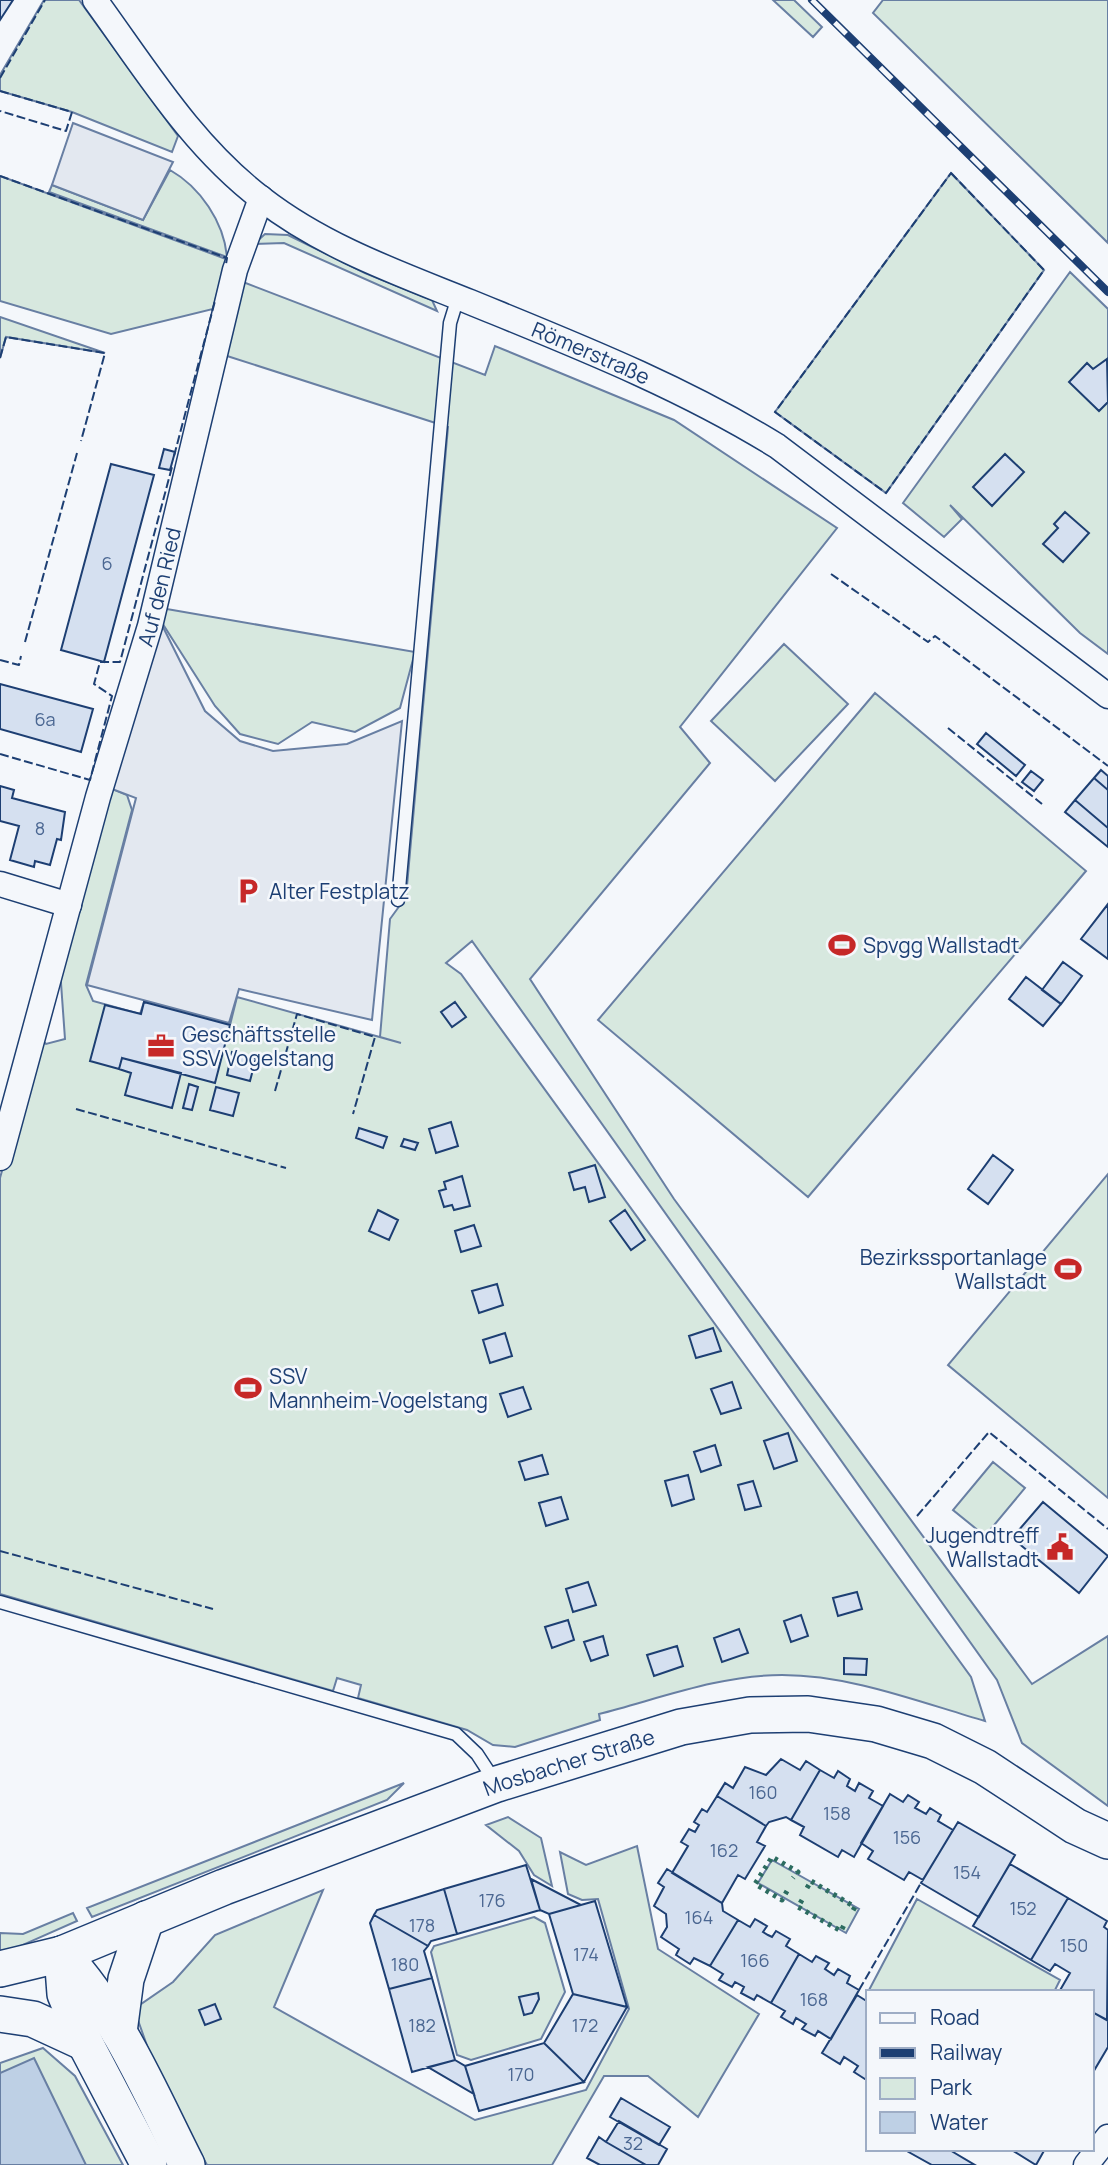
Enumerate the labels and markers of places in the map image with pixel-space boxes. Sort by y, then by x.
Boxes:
parking icon: Alter Festplatz [233,876,263,906]
place label: Alter Festplatz [269,877,410,905]
sports icon: Spvgg Wallstadt [827,930,857,960]
place label: Spvgg Wallstadt [863,931,1019,959]
place label: Geschäftsstelle SSV Vogelstang [182,1020,336,1072]
office icon: Geschäftsstelle SSV Vogelstang [146,1031,176,1061]
place label: Bezirkssportanlage Wallstadt [860,1243,1047,1295]
sports icon: Bezirkssportanlage Wallstadt [1053,1254,1083,1284]
place label: SSV Mannheim-Vogelstang [269,1362,488,1414]
sports icon: SSV Mannheim-Vogelstang [233,1373,263,1403]
place label: Jugendtreff Wallstadt [926,1521,1039,1573]
public building icon: Jugendtreff Wallstadt [1045,1532,1075,1562]

